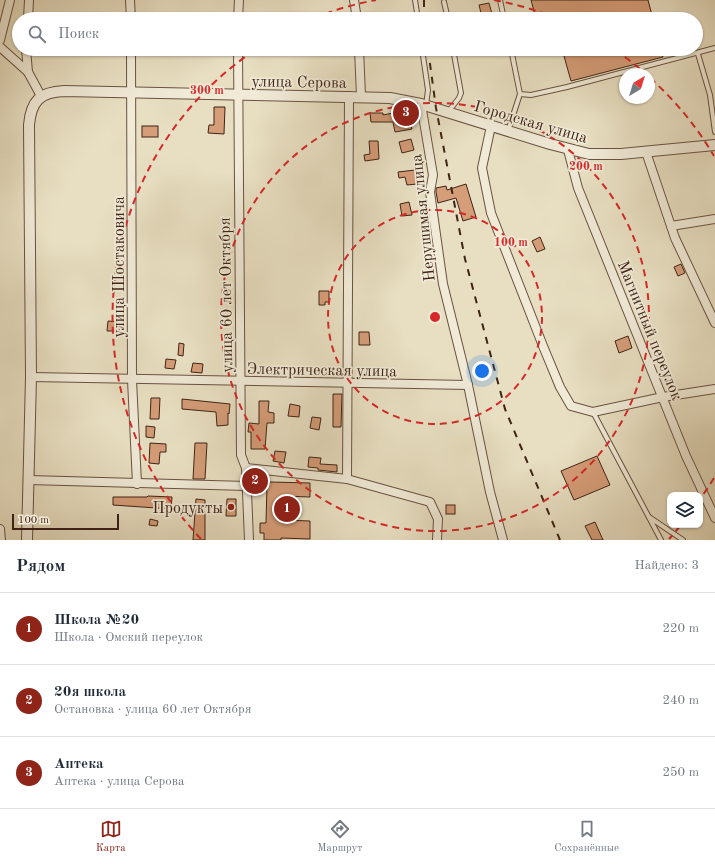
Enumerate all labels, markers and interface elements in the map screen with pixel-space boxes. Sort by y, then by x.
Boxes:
search box [12,12,703,56]
icon: search [26,23,48,45]
text: Поиск [58,27,99,42]
north arrow [619,68,655,104]
street label: улица Серова [251,74,347,92]
text: 300 m [190,85,224,97]
pin: 3 [393,98,419,128]
street label: Городская улица [472,99,589,147]
street label: Нерушимая улица [409,153,439,282]
text: 200 m [569,161,603,173]
street label: улица Шостаковича [112,196,128,338]
street label: улица 60 лет Октября [218,217,236,373]
text: 100 m [494,237,528,249]
street label: Магнитный переулок [614,259,684,403]
centre of rings [428,310,442,324]
your location [472,361,492,381]
street label: Электрическая улица [247,362,397,380]
pin: 2 [242,466,268,496]
map controls [667,492,703,528]
button: layers [667,492,703,528]
pin: 1 [274,494,300,524]
place label: Продукты [152,501,223,517]
marker: Продукты [226,502,236,512]
scale bar [12,512,119,531]
text: 100 m [18,515,49,526]
text: Рядом [16,558,65,575]
text: Найдено: 3 [635,559,699,572]
text: Школа №20 [54,613,139,628]
text: 1 [25,622,33,635]
text: 220 m [662,622,699,635]
text: Школа · Омский переулок [54,631,203,644]
text: 20я школа [54,685,126,700]
text: 2 [25,694,33,707]
text: 240 m [662,694,699,707]
text: Остановка · улица 60 лет Октября [54,703,251,716]
text: Аптека [54,757,104,772]
text: 3 [25,766,33,779]
text: 250 m [662,766,699,779]
text: Аптека · улица Серова [54,775,184,788]
tab: Карта [96,818,126,856]
tab: Маршрут [317,818,363,856]
tab: Сохранённые [554,818,619,856]

